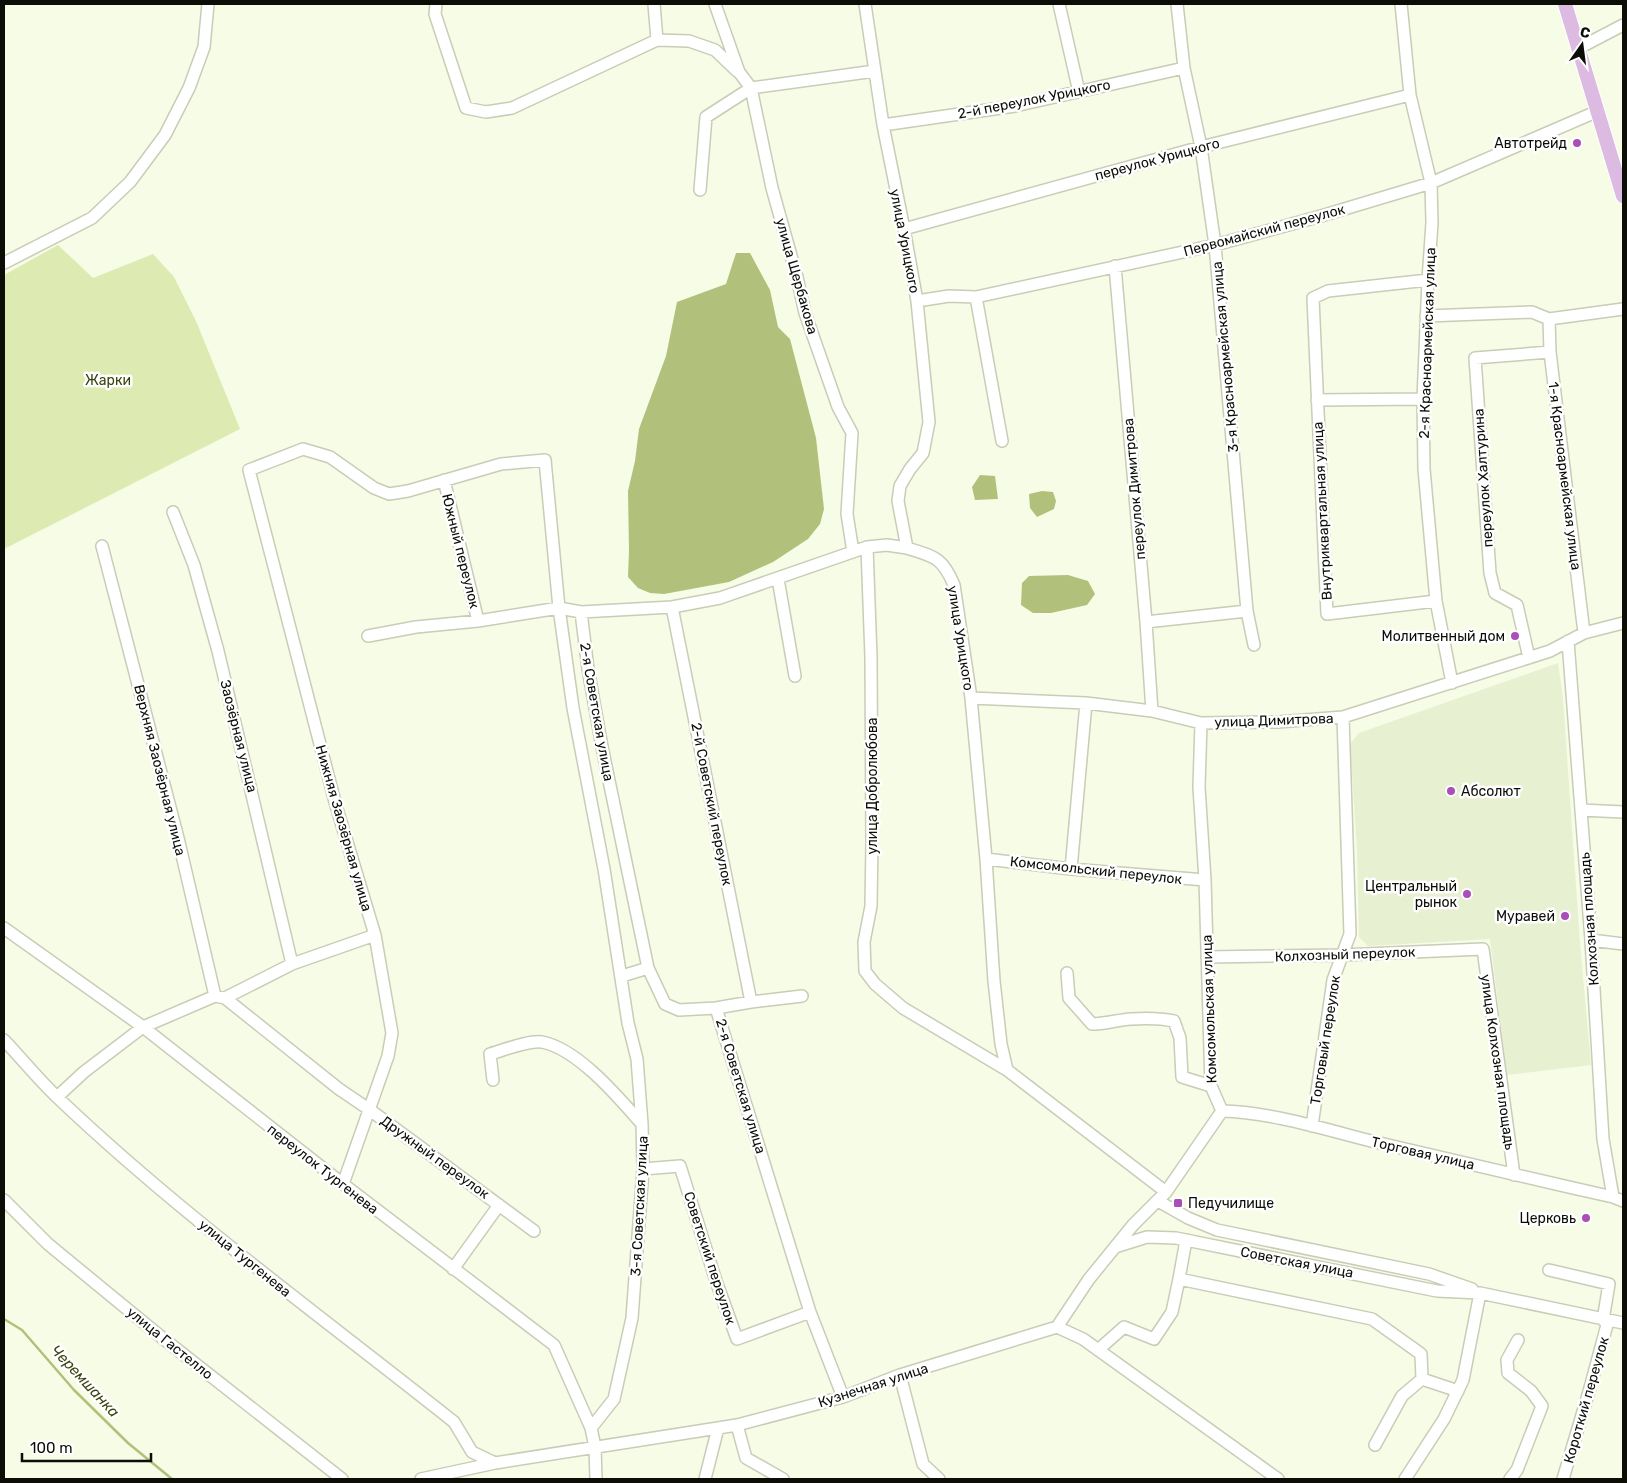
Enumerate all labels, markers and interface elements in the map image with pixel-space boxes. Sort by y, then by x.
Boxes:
north arrow [1557,20,1607,70]
text: С [1578,23,1592,42]
street label: 2-й переулок Урицкого [956,76,1112,123]
street label: переулок Урицкого [1093,135,1221,184]
place label: Автотрейд [1494,135,1567,152]
marker: Автотрейд [1571,137,1583,149]
street label: улица Урицкого [886,187,923,295]
street label: Первомайский переулок [1182,201,1347,260]
street label: улица Щербакова [772,216,821,336]
street label: 2-я Красноармейская улица [1416,247,1439,439]
street label: 3-я Красноармейская улица [1209,261,1242,453]
park label: Жарки [85,372,131,389]
street label: 1-я Красноармейская улица [1545,381,1584,571]
street label: переулок Халтурина [1470,408,1497,548]
street label: переулок Димитрова [1120,417,1149,560]
street label: Внутриквартальная улица [1309,421,1336,601]
street label: Южный переулок [438,492,483,611]
street label: улица Урицкого [944,584,977,692]
place label: Молитвенный дом [1382,628,1505,645]
marker: Молитвенный дом [1509,630,1521,642]
street label: 2-я Советская улица [576,642,617,783]
street label: Заозёрная улица [216,678,261,794]
street label: Верхняя Заозёрная улица [130,683,189,857]
street label: улица Димитрова [1214,710,1334,731]
street label: улица Добролюбова [864,717,881,855]
street label: 2-й Советский переулок [687,721,736,887]
street label: Нижняя Заозёрная улица [312,743,375,913]
place label: Абсолют [1461,783,1521,800]
marker: Абсолют [1445,785,1457,797]
street label: Колхозная площадь [1576,852,1603,986]
street label: Комсомольский переулок [1009,853,1183,888]
place label: Центральный рынок [1365,878,1457,911]
marker: Центральный рынок [1461,888,1473,900]
place label: Муравей [1496,908,1555,925]
marker: Муравей [1559,910,1571,922]
street label: Комсомольская улица [1198,934,1221,1084]
street label: Колхозный переулок [1274,944,1416,965]
street label: улица Колхозная площадь [1477,973,1518,1151]
street label: Торговый переулок [1307,974,1344,1106]
street label: 2-я Советская улица [712,1017,769,1156]
street label: Дружный переулок [377,1112,493,1203]
street label: переулок Тургенева [264,1121,382,1218]
street label: Торговая улица [1370,1133,1476,1174]
street label: 3-я Советская улица [627,1135,652,1277]
street label: Советский переулок [680,1189,739,1327]
place label: Педучилище [1188,1195,1274,1212]
marker: Педучилище [1172,1197,1184,1209]
place label: Церковь [1520,1210,1576,1227]
marker: Церковь [1580,1212,1592,1224]
street label: улица Тургенева [195,1216,294,1301]
street label: Советская улица [1239,1243,1355,1282]
street label: улица Гастелло [123,1304,216,1383]
street label: Короткий переулок [1560,1334,1613,1465]
water label: Черемшанка [47,1341,123,1421]
street label: Кузнечная улица [816,1360,930,1411]
scale bar [22,1430,151,1462]
text: 100 m [30,1439,72,1457]

